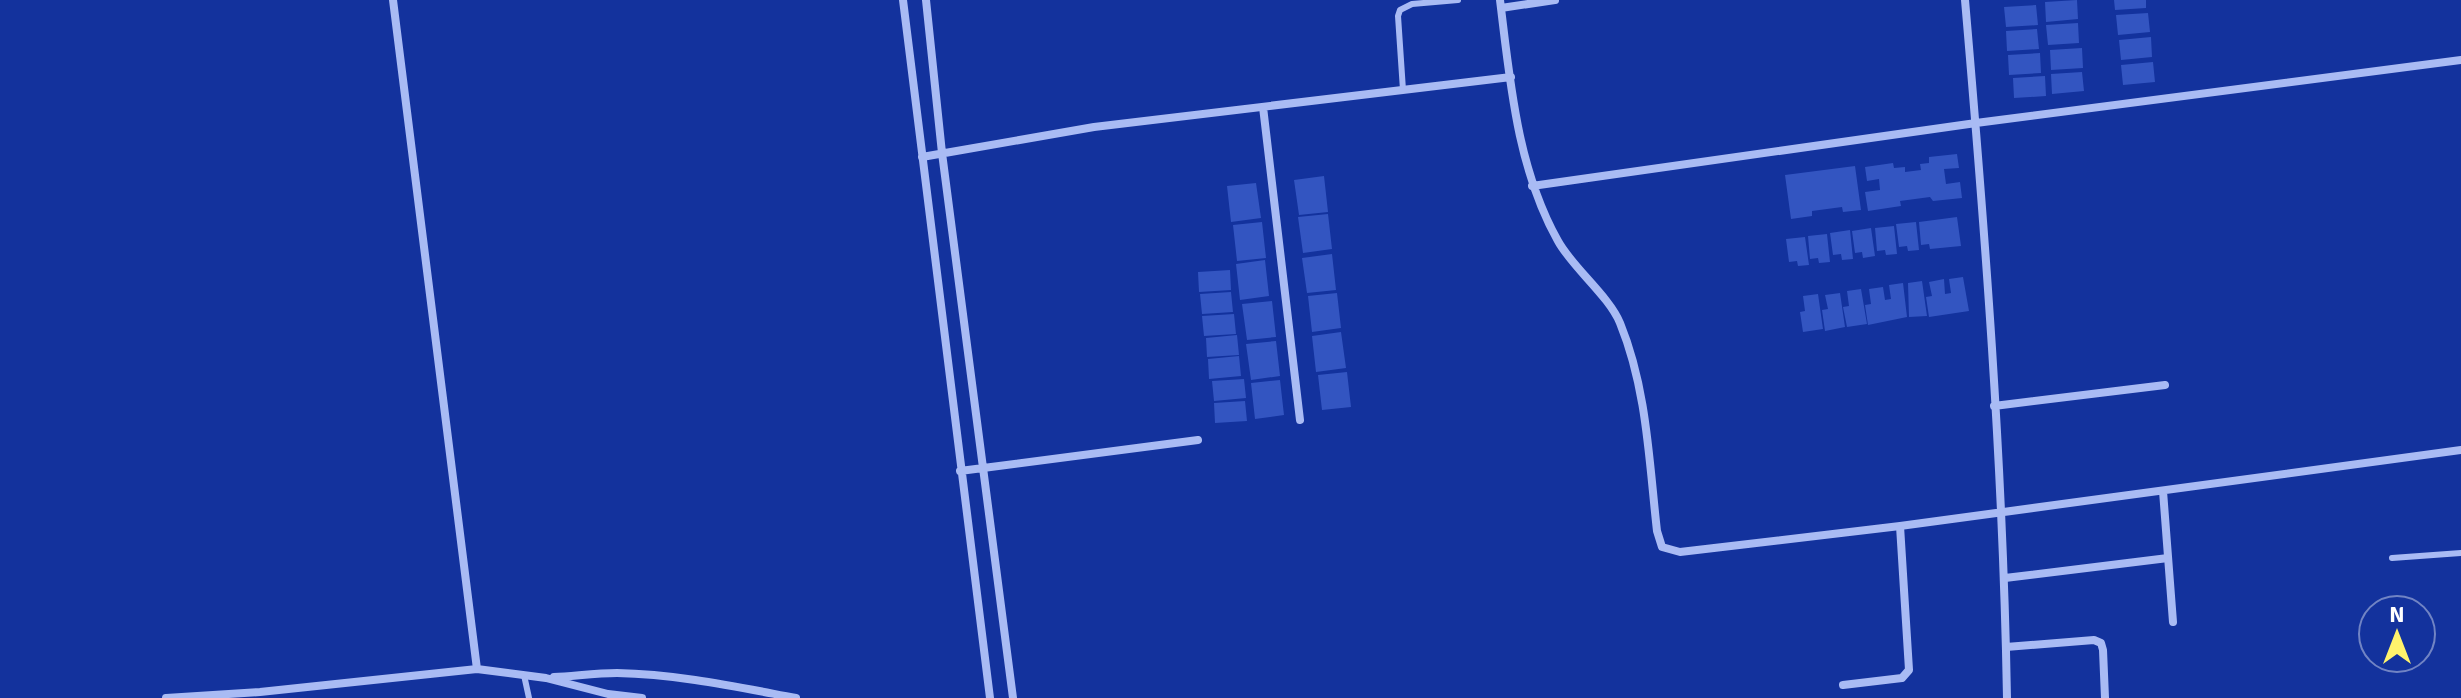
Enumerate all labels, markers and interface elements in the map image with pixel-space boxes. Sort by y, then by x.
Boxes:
north arrow [2357,594,2437,674]
text: N [2389,601,2405,628]

